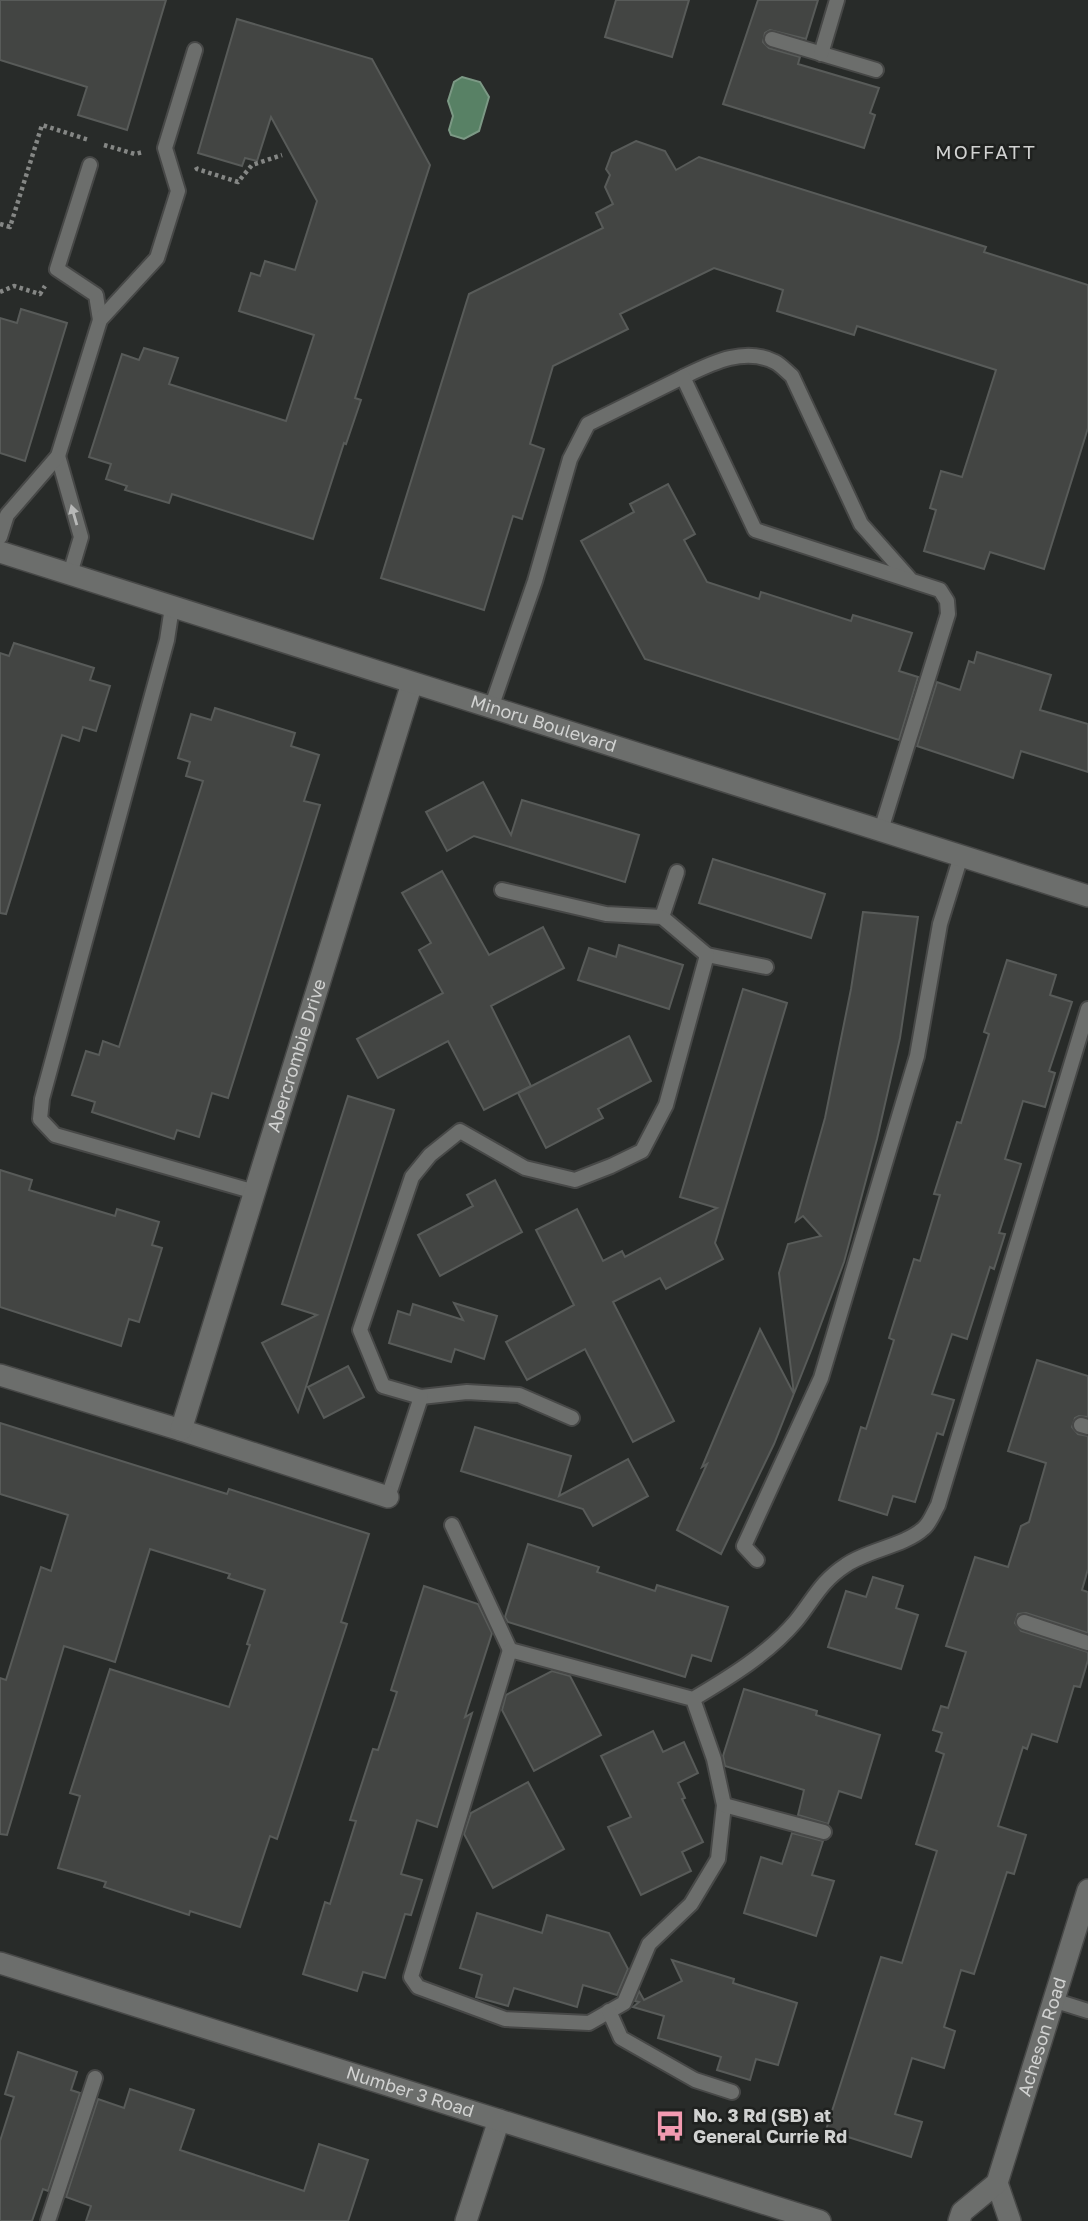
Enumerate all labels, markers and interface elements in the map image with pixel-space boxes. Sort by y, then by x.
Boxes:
district label: MOFFATT [935,140,1037,163]
one-way arrow [69,504,79,525]
street label: Minoru Boulevard [468,690,619,756]
street label: Abercrombie Drive [262,976,330,1135]
street label: Acheson Road [1013,1974,1070,2099]
street label: Number 3 Road [344,2061,477,2122]
place label: No. 3 Rd (SB) at General Currie Rd [693,2104,847,2147]
bus stop icon: No. 3 Rd (SB) at General Currie Rd [653,2109,687,2143]

